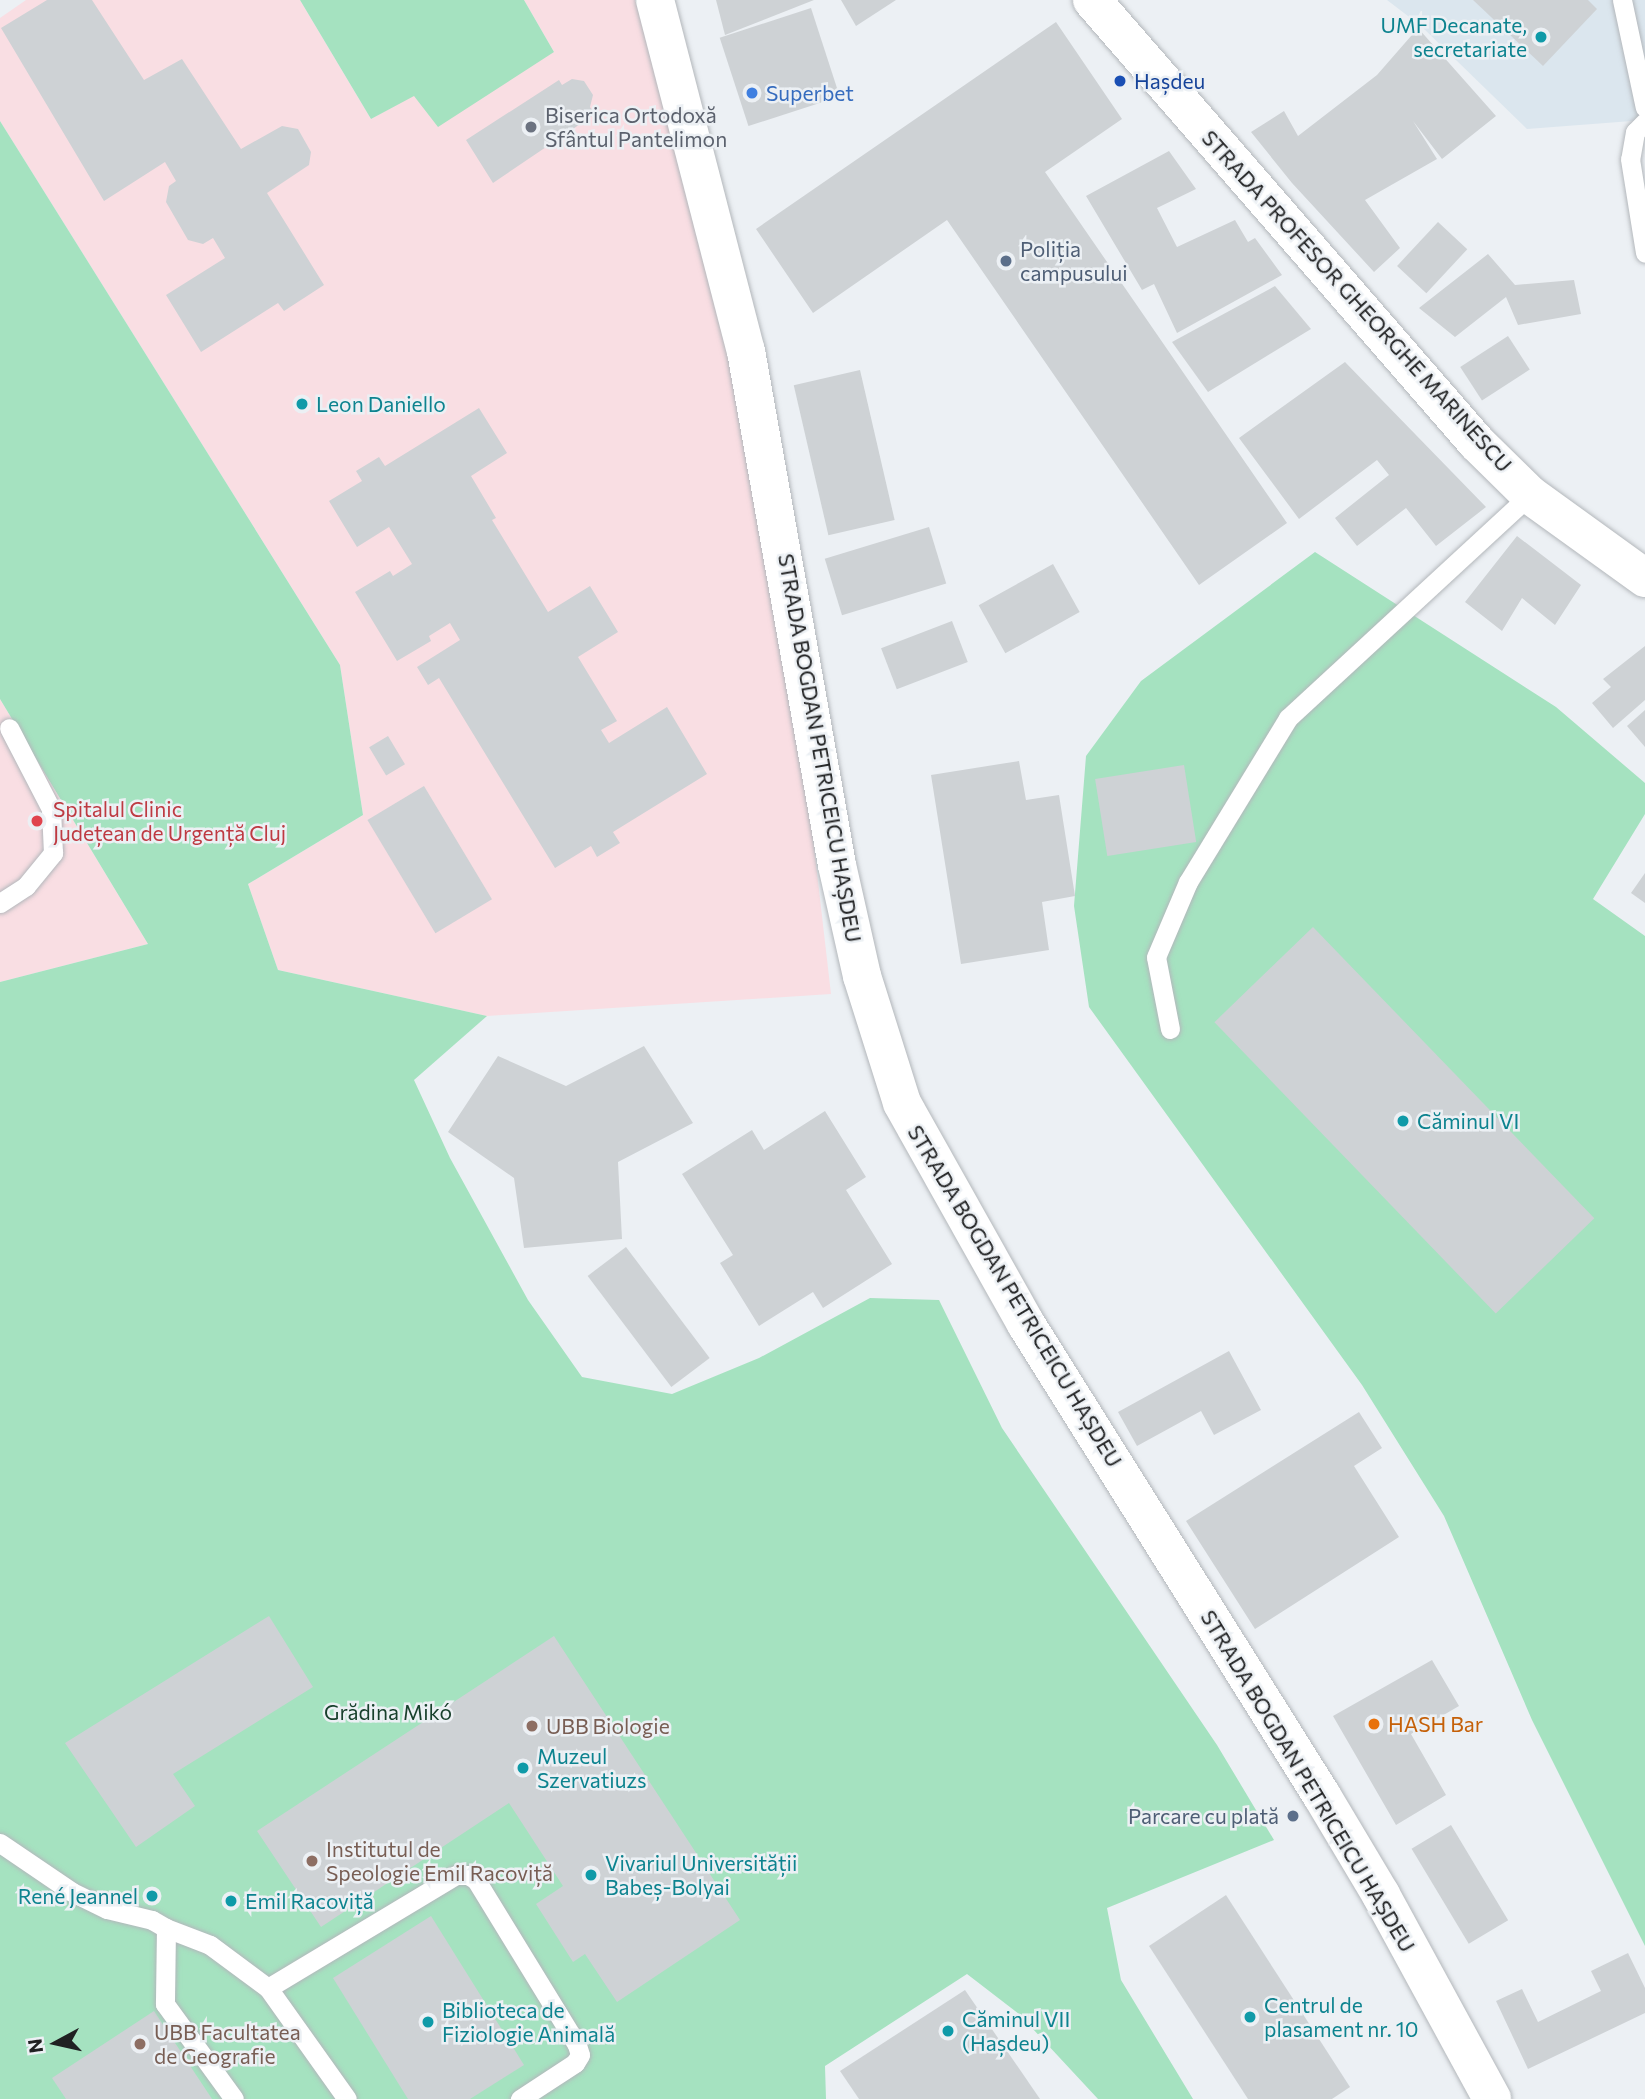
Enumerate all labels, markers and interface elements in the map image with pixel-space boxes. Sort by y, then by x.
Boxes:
place label: UMF Decanate, secretariate [1381,12,1527,62]
marker: UMF Decanate, secretariate [1533,29,1549,45]
place label: Hașdeu [1134,68,1205,94]
marker: Hașdeu [1112,73,1128,89]
place label: Superbet [766,80,854,106]
marker: Superbet [744,85,760,101]
place label: Biserica Ortodoxă Sfântul Pantelimon [545,102,727,152]
marker: Biserica Ortodoxă Sfântul Pantelimon [523,119,539,135]
street label: STRADA PROFESOR GHEORGHE MARINESCU [1197,125,1517,477]
place label: Poliția campusului [1020,236,1128,286]
marker: Poliția campusului [998,253,1014,269]
place label: Leon Daniello [316,391,446,417]
marker: Leon Daniello [294,396,310,412]
street label: STRADA BOGDAN PETRICEICU HAȘDEU [773,552,867,944]
place label: Spitalul Clinic Județean de Urgență Cluj [53,796,286,846]
marker: Spitalul Clinic Județean de Urgență Cluj [27,811,47,831]
place label: Căminul VI [1417,1108,1519,1134]
marker: Căminul VI [1395,1113,1411,1129]
street label: STRADA BOGDAN PETRICEICU HAȘDEU [903,1121,1127,1471]
street label: STRADA BOGDAN PETRICEICU HAȘDEU [1196,1606,1420,1956]
park label: Grădina Mikó [324,1699,452,1725]
place label: HASH Bar [1388,1711,1483,1737]
place label: UBB Biologie [546,1713,670,1739]
marker: HASH Bar [1366,1716,1382,1732]
marker: UBB Biologie [524,1718,540,1734]
place label: Muzeul Szervatiuzs [537,1743,646,1793]
marker: Muzeul Szervatiuzs [515,1760,531,1776]
place label: Parcare cu plată [1128,1803,1279,1829]
marker: Parcare cu plată [1285,1808,1301,1824]
place label: Institutul de Speologie Emil Racoviță [326,1836,553,1886]
place label: Vivariul Universității Babeș-Bolyai [605,1850,797,1900]
marker: Institutul de Speologie Emil Racoviță [304,1853,320,1869]
marker: Vivariul Universității Babeș-Bolyai [583,1867,599,1883]
place label: René Jeannel [18,1883,138,1909]
marker: René Jeannel [144,1888,160,1904]
place label: Emil Racoviță [245,1888,374,1914]
marker: Emil Racoviță [223,1893,239,1909]
place label: Centrul de plasament nr. 10 [1264,1992,1418,2042]
place label: Biblioteca de Fiziologie Animală [442,1997,615,2047]
place label: Căminul VII (Hașdeu) [962,2006,1070,2056]
north arrow [21,2008,91,2078]
marker: Centrul de plasament nr. 10 [1242,2009,1258,2025]
marker: Biblioteca de Fiziologie Animală [420,2014,436,2030]
place label: UBB Facultatea de Geografie [154,2019,301,2069]
marker: Căminul VII (Hașdeu) [940,2023,956,2039]
marker: UBB Facultatea de Geografie [132,2036,148,2052]
text: N [22,2037,47,2055]

